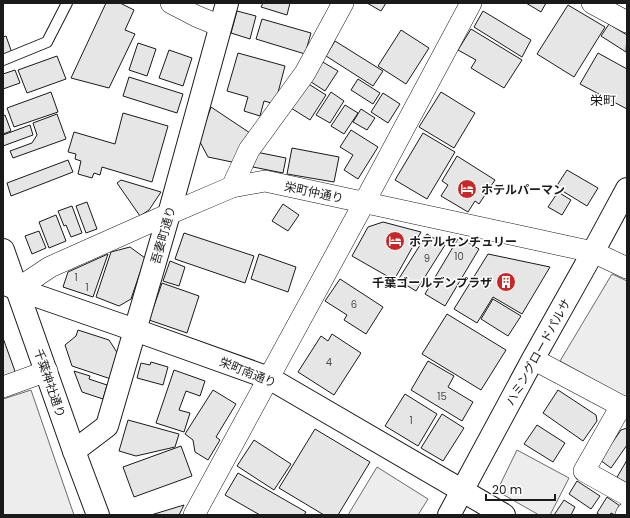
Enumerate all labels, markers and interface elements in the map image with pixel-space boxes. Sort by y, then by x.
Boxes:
district label: 栄町 [590,91,616,110]
street label: 栄町仲通り [283,177,345,207]
hotel icon: ホテルパーマン [456,178,478,200]
place label: ホテルパーマン [481,181,565,198]
street label: 吾妻町通り [147,204,179,266]
hotel icon: ホテルセンチュリー [384,230,406,252]
place label: ホテルセンチュリー [409,233,517,250]
house number: 10 [454,249,464,264]
house number: 9 [424,251,430,266]
house number: 1 [74,270,78,285]
building icon: 千葉ゴールデンプラザ [495,271,517,293]
place label: 千葉ゴールデンプラザ [372,274,492,291]
house number: 1 [85,280,89,295]
street label: ハミングロードパルサ [501,295,575,409]
house number: 6 [351,297,357,312]
street label: 千葉神社通り [30,346,70,420]
street label: 栄町南通り [217,353,279,391]
house number: 4 [326,355,332,370]
house number: 15 [437,389,447,404]
house number: 1 [409,413,413,428]
scale bar [486,476,555,502]
text: 20 m [492,481,522,498]

